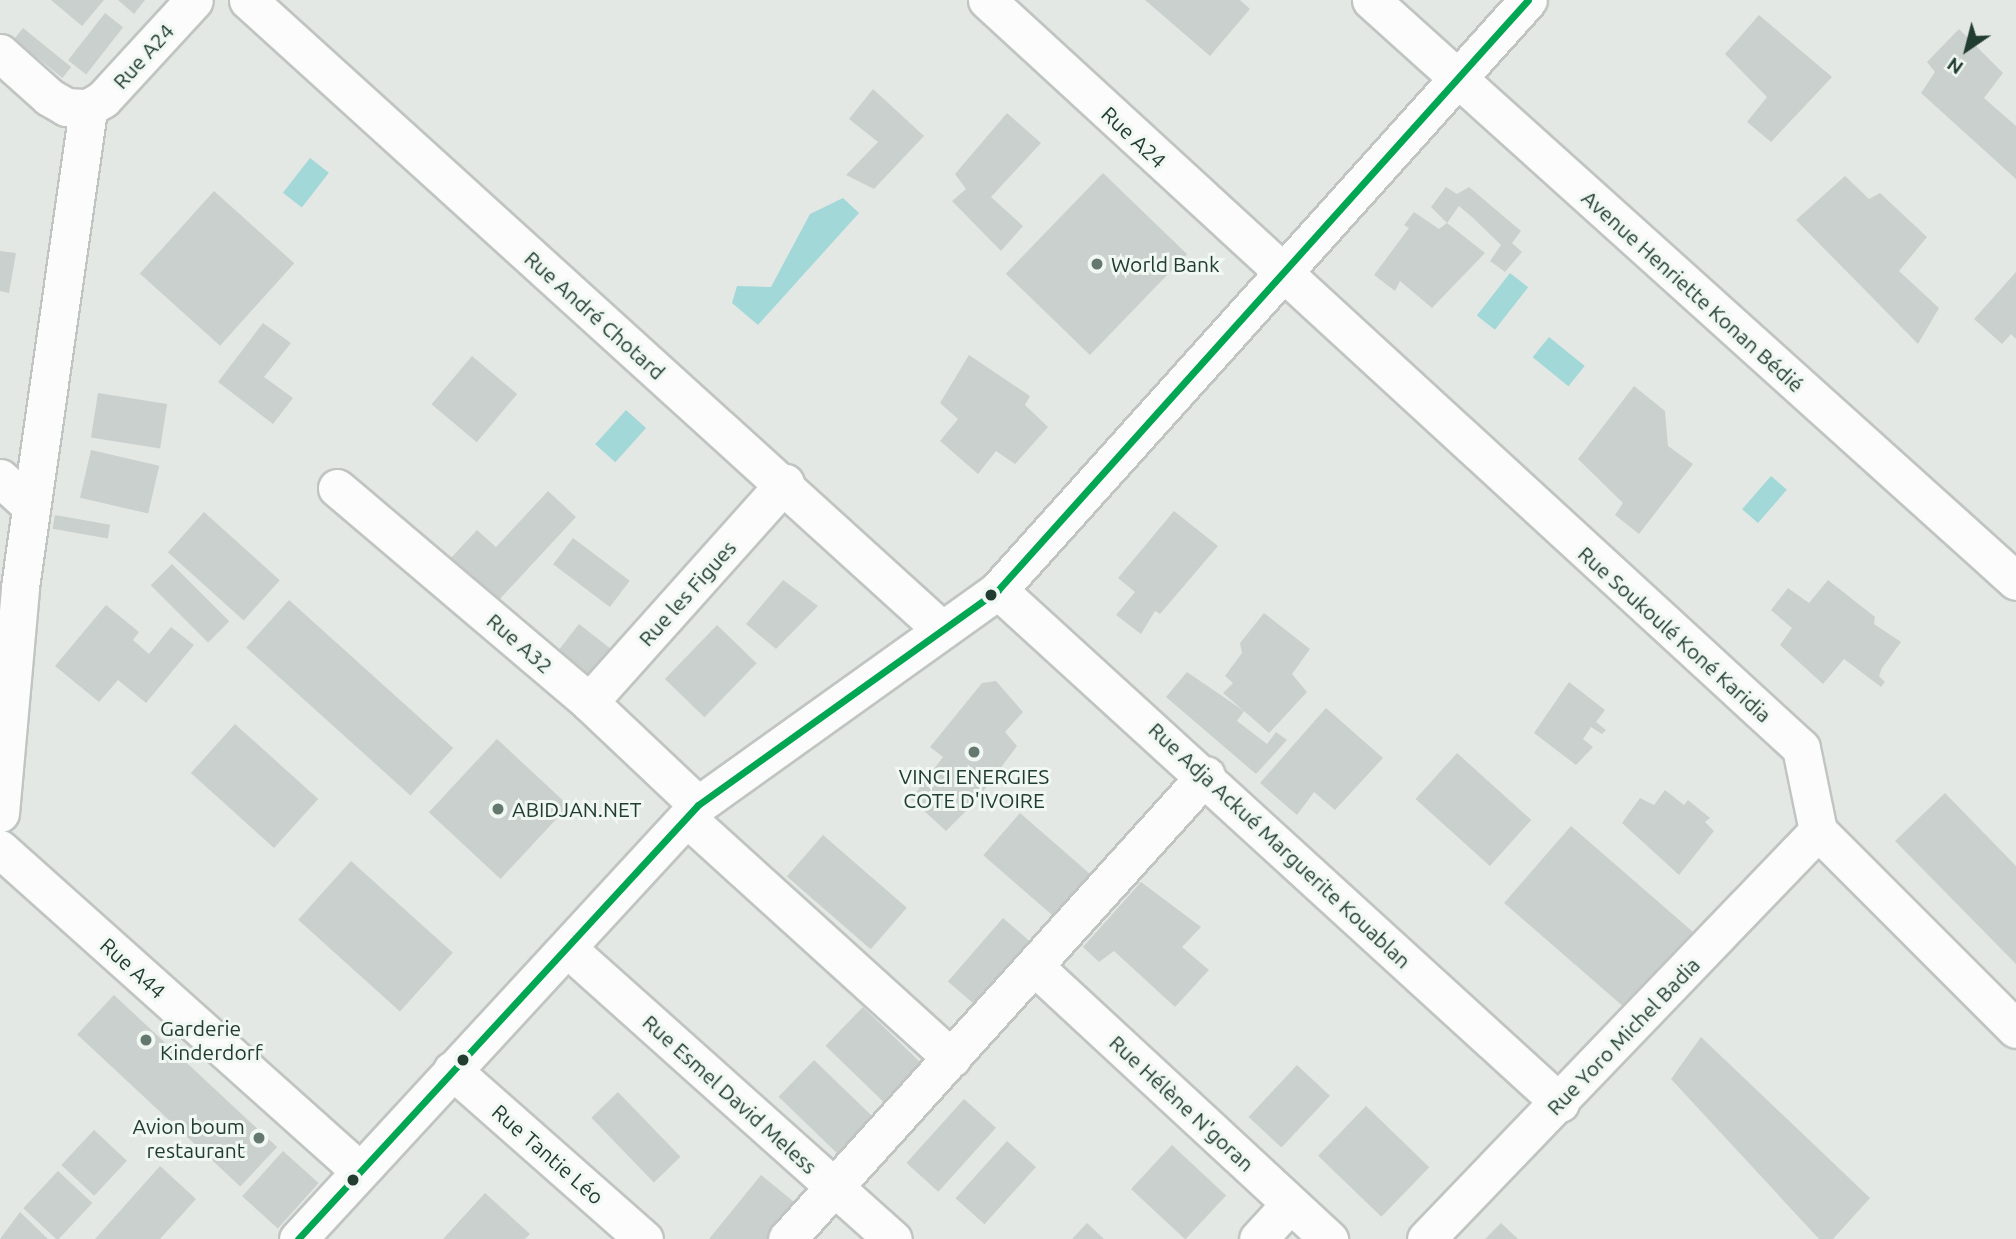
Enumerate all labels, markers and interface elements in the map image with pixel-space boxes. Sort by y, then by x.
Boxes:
north arrow [1932,14,2002,84]
street label: Rue A24 [107,18,179,94]
text: N [1943,53,1967,79]
street label: Rue A24 [1097,101,1171,173]
street label: Avenue Henriette Konan Bédié [1577,185,1809,397]
street label: Rue André Chotard [520,245,670,385]
place label: World Bank [1111,251,1220,277]
marker: World Bank [1089,256,1105,272]
street label: Rue les Figues [633,535,741,651]
street label: Rue Soukoulé Koné Karidia [1573,541,1777,727]
unlabelled marker [984,588,998,602]
street label: Rue A32 [482,608,558,678]
street label: Rue Adja Ackué Marguerite Kouablan [1144,717,1416,973]
marker: VINCI ENERGIES COTE D'IVOIRE [966,744,982,760]
place label: VINCI ENERGIES COTE D'IVOIRE [899,763,1049,813]
place label: ABIDJAN.NET [512,796,641,822]
marker: ABIDJAN.NET [490,801,506,817]
street label: Rue A44 [95,932,171,1004]
street label: Rue Yoro Michel Badia [1541,952,1705,1120]
street label: Rue Esmel David Meless [638,1009,822,1179]
place label: Garderie Kinderdorf [160,1015,263,1065]
street label: Rue Hélène N'goran [1105,1030,1259,1176]
marker: Garderie Kinderdorf [138,1032,154,1048]
unlabelled marker [456,1053,470,1067]
street label: Rue Tantie Léo [487,1099,609,1209]
place label: Avion boum restaurant [133,1113,245,1163]
marker: Avion boum restaurant [251,1130,267,1146]
unlabelled marker [346,1173,360,1187]

